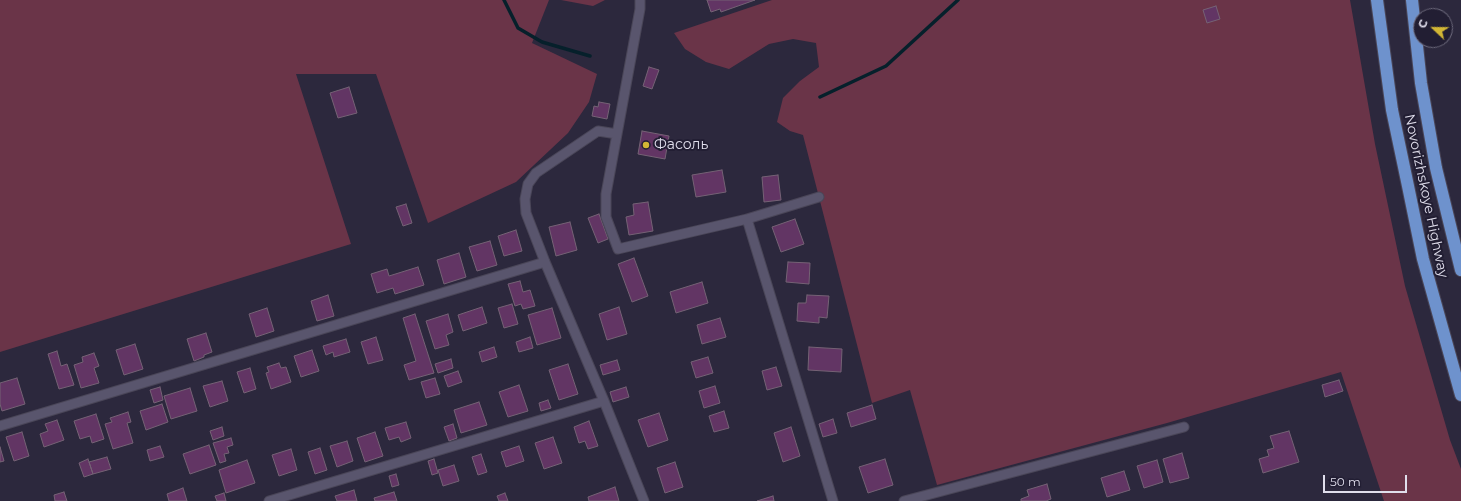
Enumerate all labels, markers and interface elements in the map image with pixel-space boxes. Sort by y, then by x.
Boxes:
north arrow [1413,8,1453,48]
text: С [1415,18,1431,30]
street label: Novorizhskoye Highway [1400,113,1452,279]
place label: Фасоль [654,137,708,153]
marker: Фасоль [641,140,651,150]
scale bar [1325,467,1409,493]
text: 50 m [1330,474,1361,489]

